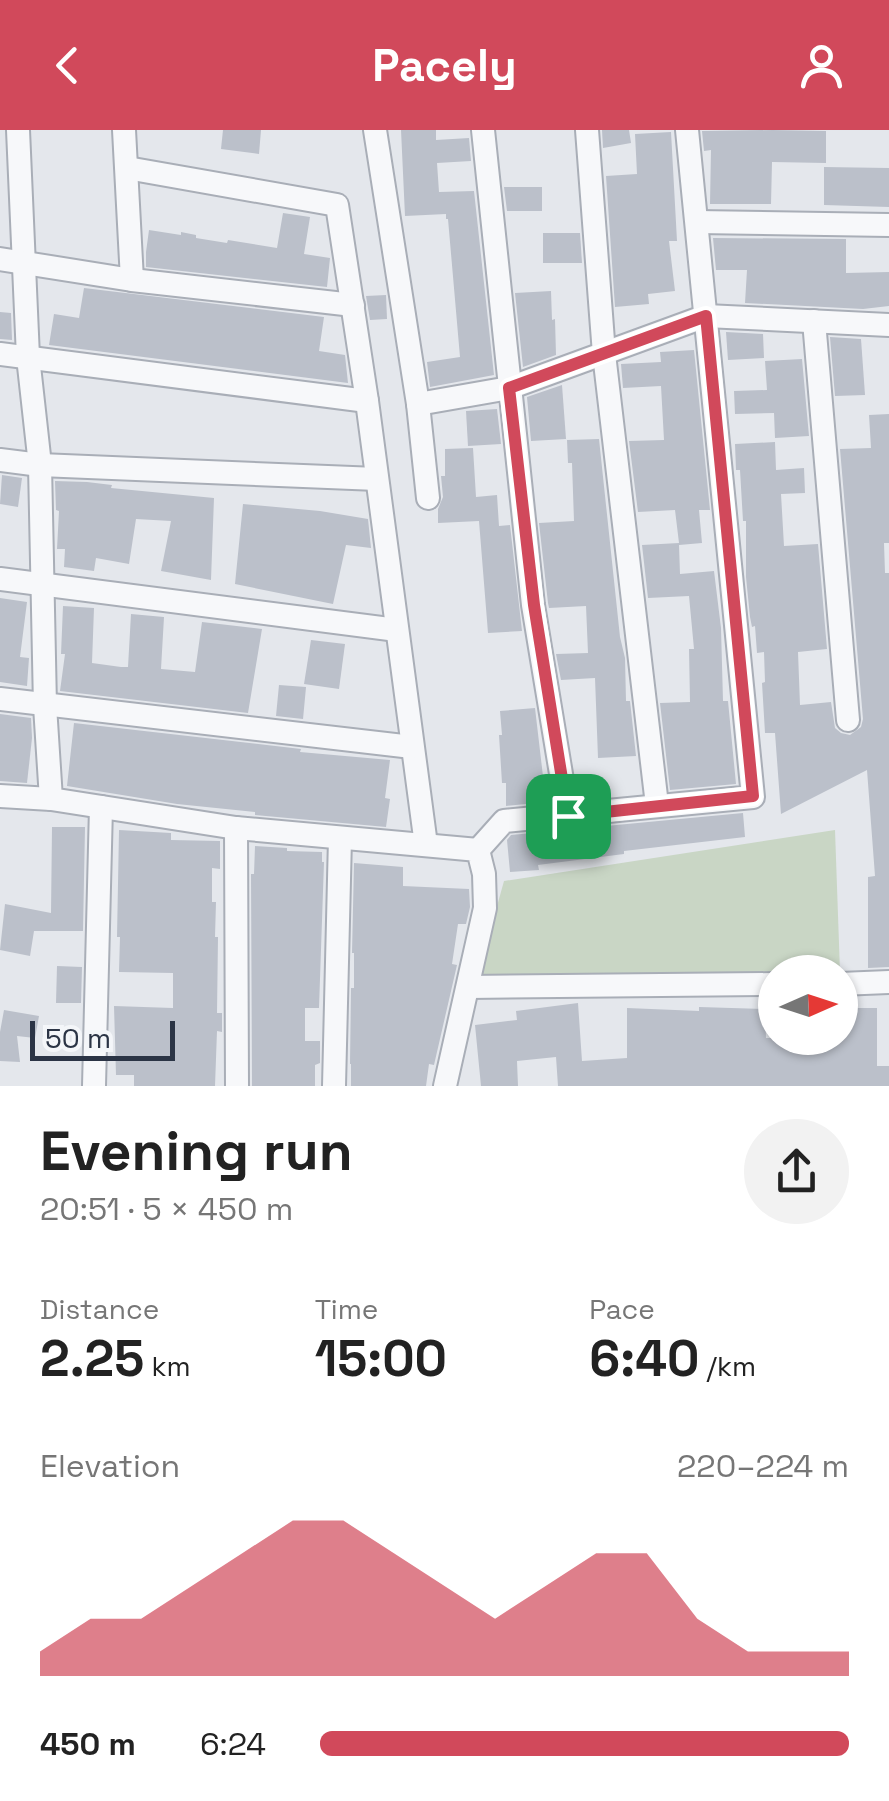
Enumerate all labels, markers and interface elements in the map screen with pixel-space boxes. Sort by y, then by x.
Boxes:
text: Pacely [372,37,517,94]
icon: back [40,38,95,93]
icon: person [794,38,849,93]
pin [526,774,611,859]
icon: arrive [541,789,596,844]
north arrow [758,955,858,1055]
map controls [758,955,858,1055]
scale bar [30,1016,175,1060]
text: 50 m [45,1020,111,1056]
text: Evening run [40,1116,353,1186]
button: share [744,1119,849,1224]
text: 20:51 · 5 × 450 m [40,1189,293,1229]
text: Distance [40,1291,159,1327]
text: Time [315,1291,378,1327]
text: Pace [589,1291,655,1327]
text: 2.25 [40,1327,144,1391]
text: 15:00 [315,1327,447,1391]
text: 6:40 [589,1327,699,1391]
text: km [144,1348,191,1384]
text: /km [699,1348,756,1384]
text: Elevation [40,1446,180,1486]
text: 220–224 m [677,1446,849,1486]
text: 450 m [40,1724,136,1764]
text: 6:24 [200,1724,266,1764]

